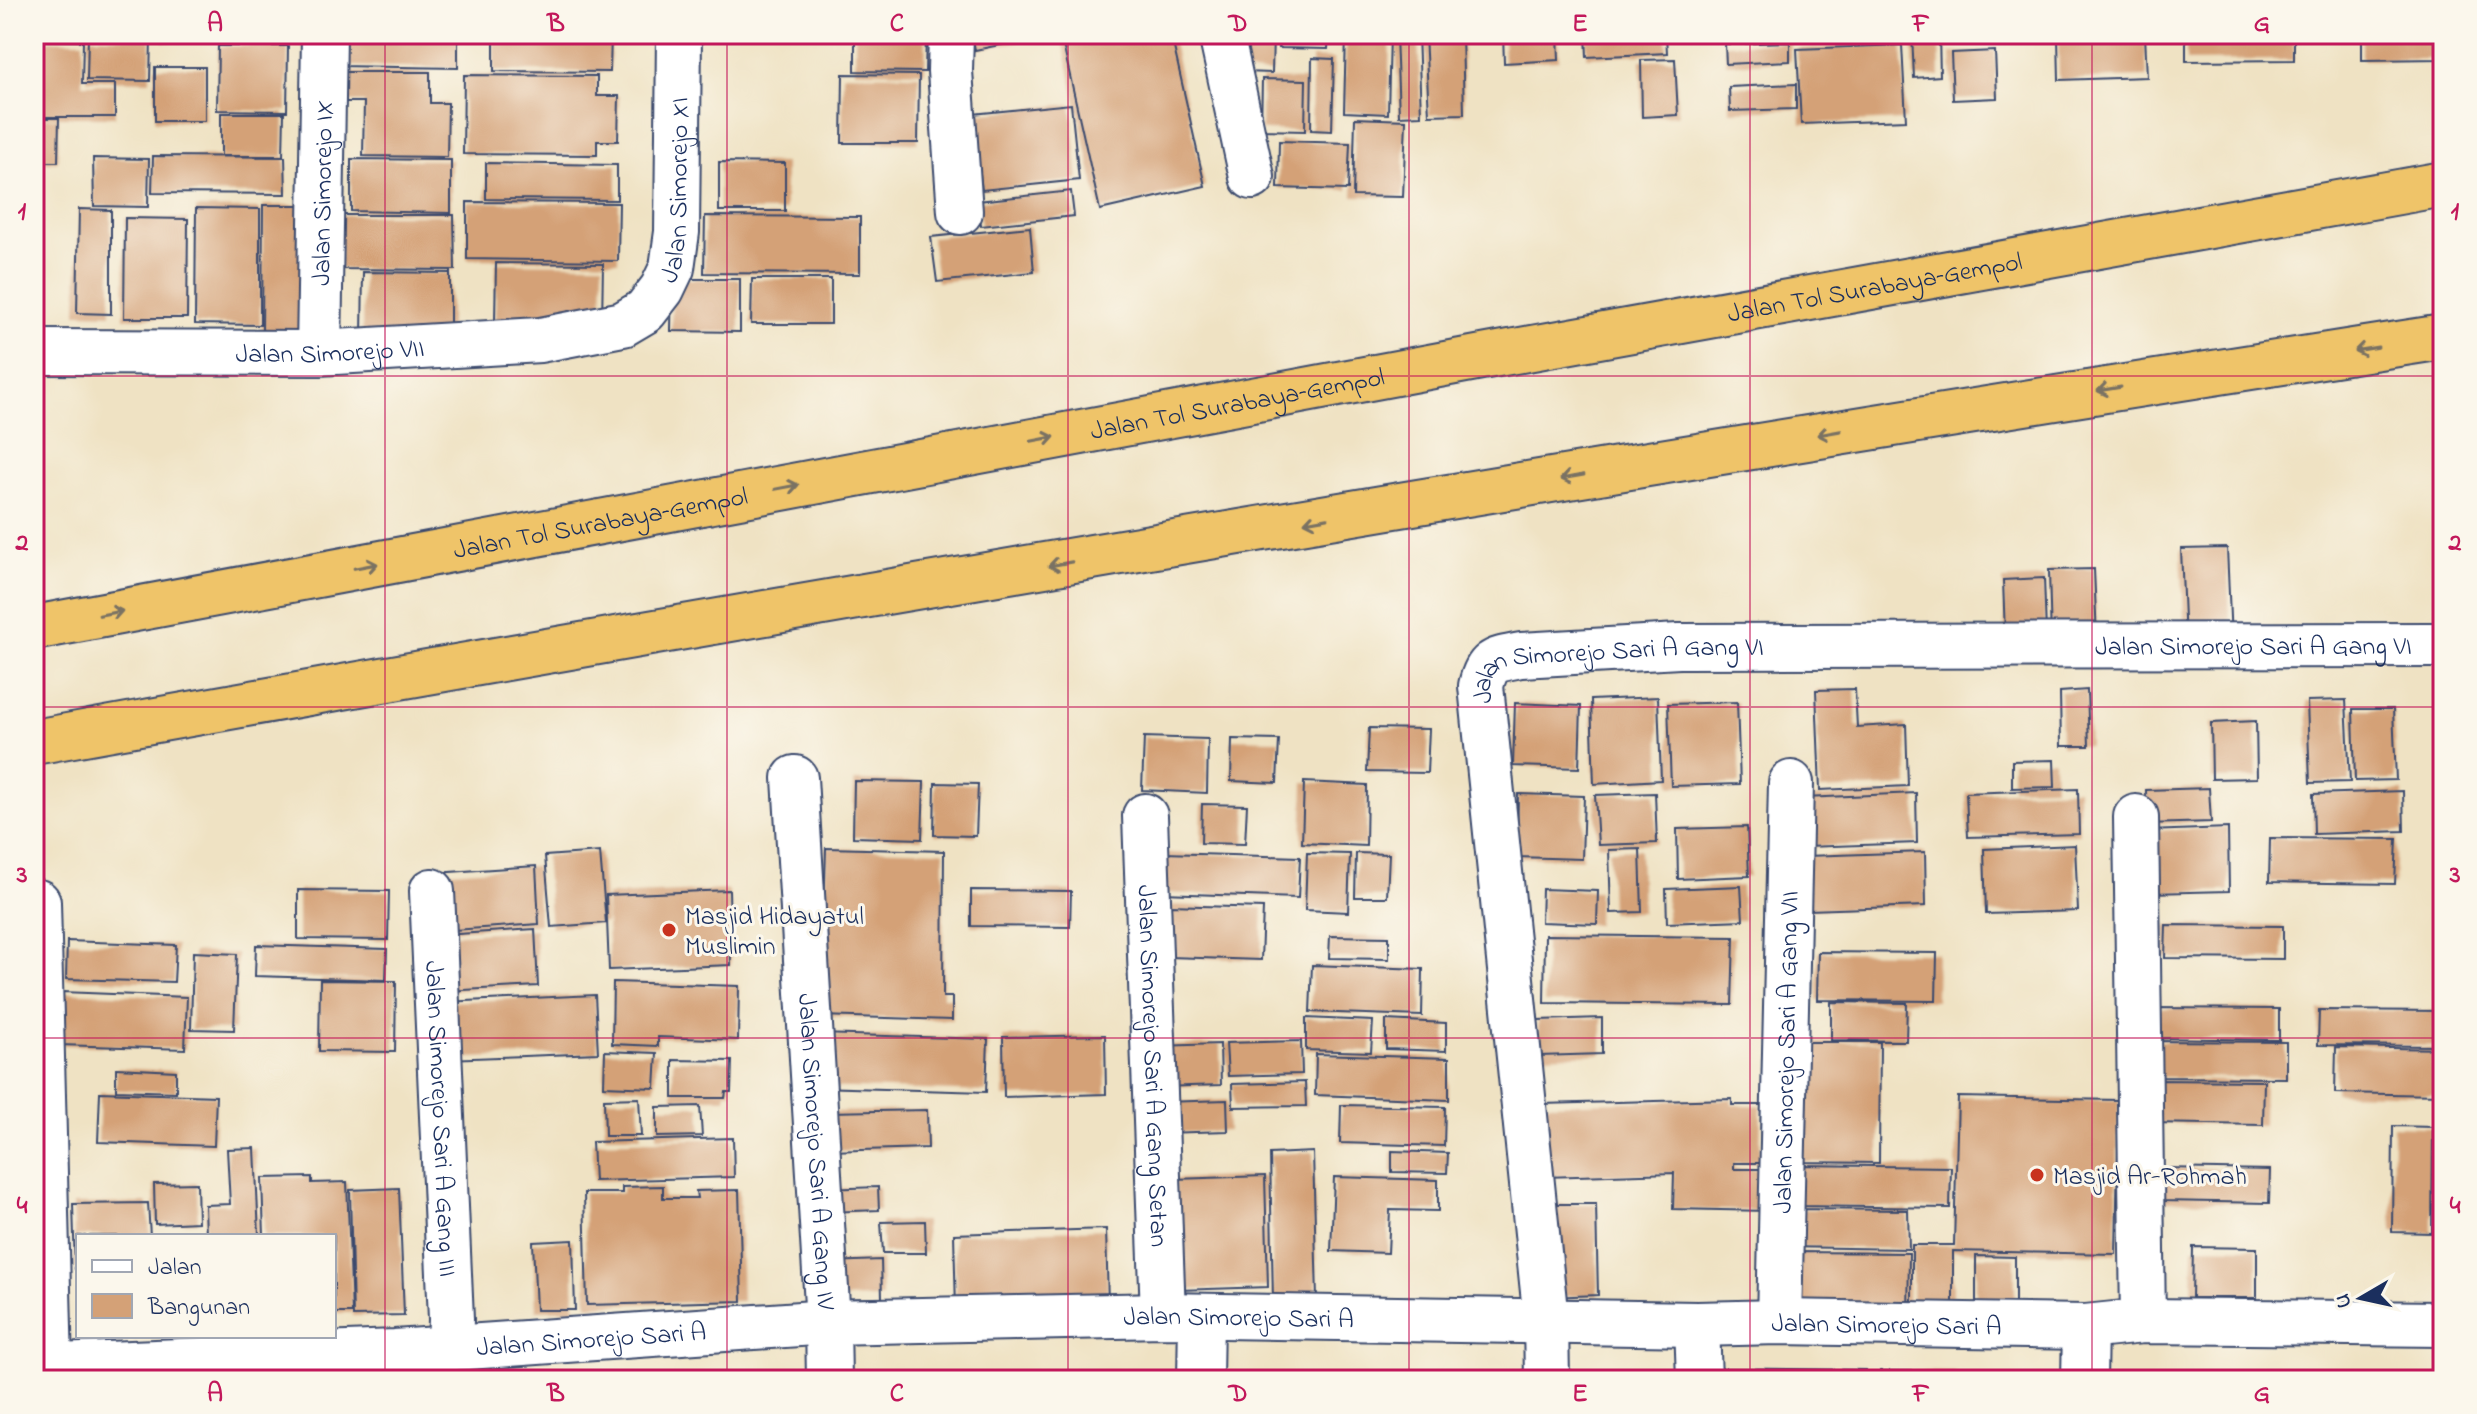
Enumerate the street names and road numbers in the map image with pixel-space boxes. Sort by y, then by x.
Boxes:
street label: Jalan Simorejo XI [651,97,700,290]
street label: Jalan Simorejo IX [304,100,345,286]
street label: Jalan Tol Surabaya–Gempol [1725,244,2025,334]
street label: Jalan Simorejo VII [235,331,426,375]
street label: Jalan Tol Surabaya–Gempol [1087,360,1388,452]
street label: Jalan Tol Surabaya–Gempol [450,479,751,571]
street label: Jalan Simorejo Sari A Gang VI [2095,629,2412,667]
street label: Jalan Simorejo Sari A Gang VI [1464,630,1764,705]
street label: Jalan Simorejo Sari A Gang Setan [1125,884,1177,1248]
street label: Jalan Simorejo Sari A Gang VII [1765,890,1811,1214]
street label: Jalan Simorejo Sari A Gang III [413,960,465,1278]
street label: Jalan Simorejo Sari A Gang IV [786,992,843,1312]
street label: Jalan Simorejo Sari A [1123,1299,1354,1340]
street label: Jalan Simorejo Sari A [1771,1306,2002,1348]
street label: Jalan Simorejo Sari A [475,1314,708,1368]

